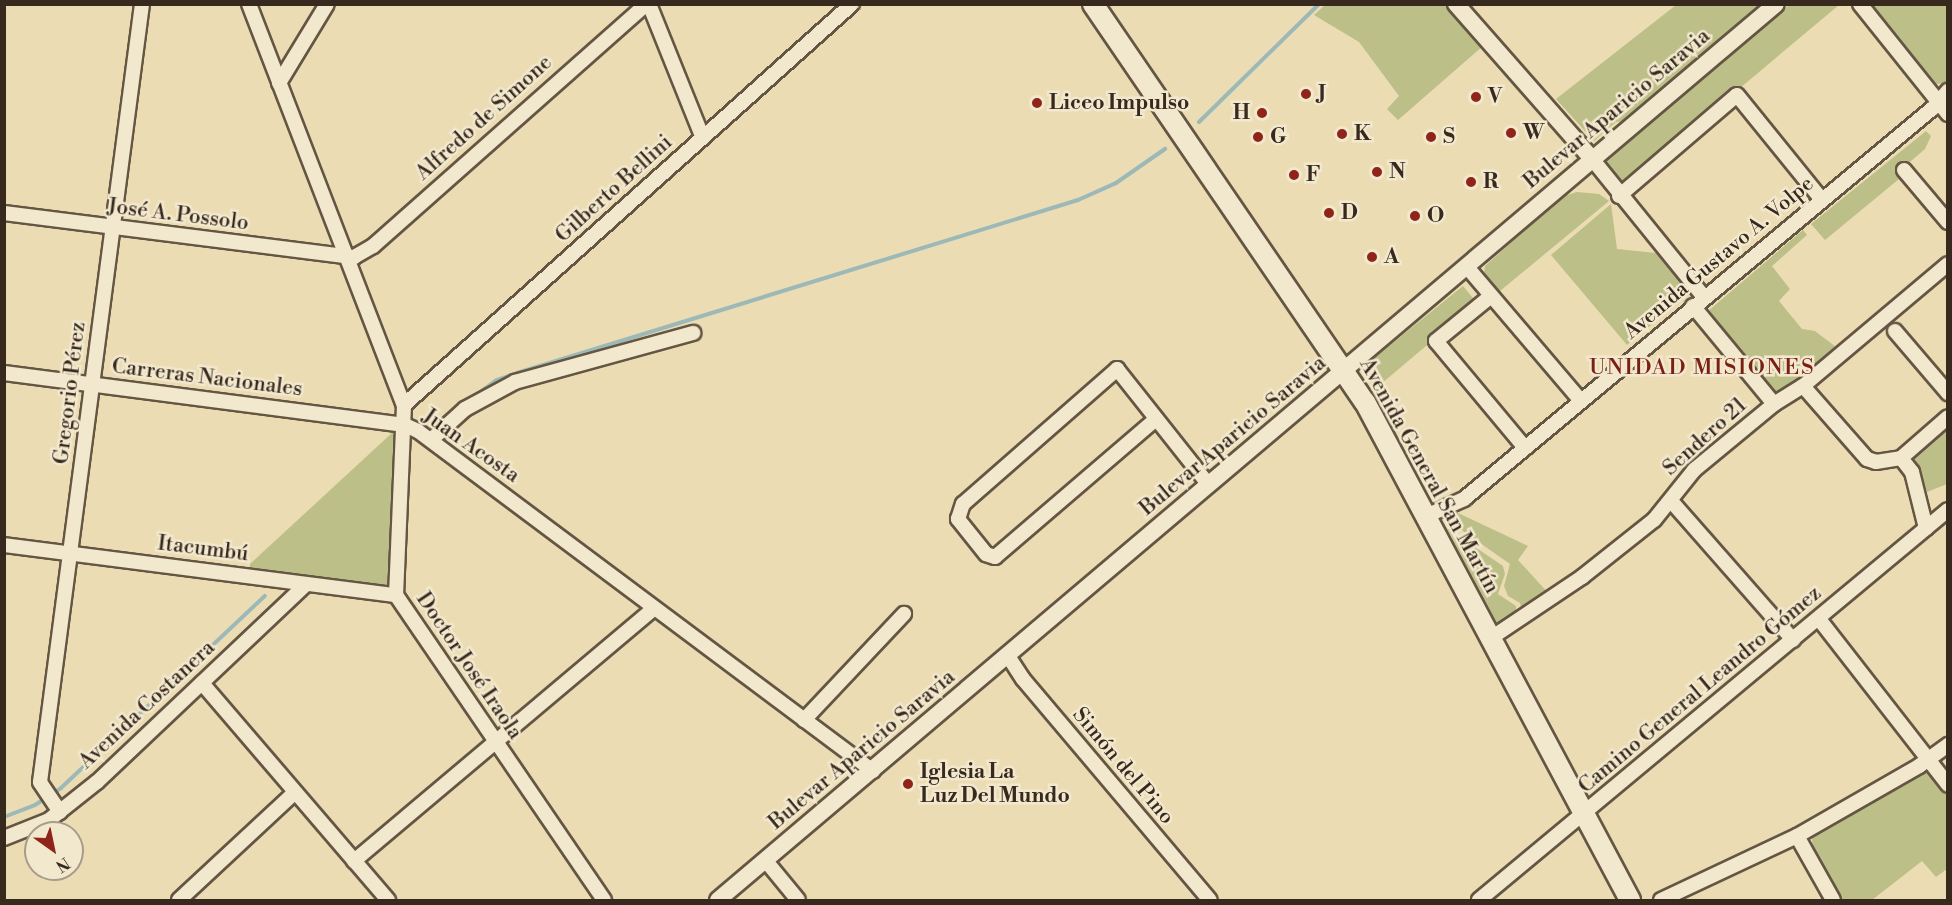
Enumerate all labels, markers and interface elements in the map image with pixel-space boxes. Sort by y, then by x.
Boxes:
street label: Bulevar Aparicio Saravia [1519,24,1715,194]
street label: Alfredo de Simone [411,50,557,186]
place label: J [1318,81,1326,107]
place label: V [1488,84,1502,110]
marker: J [1299,87,1313,101]
place label: Liceo Impulso [1049,90,1189,116]
marker: V [1469,90,1483,104]
marker: Liceo Impulso [1030,96,1044,110]
place label: H [1233,100,1250,126]
marker: H [1255,106,1269,120]
place label: W [1523,120,1544,146]
place label: K [1354,121,1371,147]
place label: G [1270,124,1287,150]
place label: S [1443,124,1455,150]
marker: W [1504,126,1518,140]
marker: K [1335,127,1349,141]
street label: Gilberto Bellini [550,130,678,248]
marker: G [1251,130,1265,144]
marker: S [1424,130,1438,144]
place label: N [1389,159,1406,185]
place label: F [1306,162,1321,188]
marker: N [1370,165,1384,179]
marker: F [1287,168,1301,182]
place label: R [1483,169,1499,195]
street label: Avenida Gustavo A. Volpe [1619,171,1819,345]
marker: R [1464,175,1478,189]
street label: José A. Possolo [106,194,250,236]
place label: D [1341,200,1358,226]
place label: O [1427,203,1444,229]
marker: D [1322,206,1336,220]
marker: O [1408,209,1422,223]
place label: A [1384,244,1399,270]
marker: A [1365,250,1379,264]
street label: Gregorio Pérez [49,320,91,466]
street label: Bulevar Aparicio Saravia [1135,351,1331,521]
street label: Carreras Nacionales [110,354,304,402]
street label: Avenida General San Martín [1354,354,1504,598]
district label: UNIDAD MISIONES [1589,355,1815,381]
street label: Sendero 21 [1658,393,1752,481]
street label: Juan Acosta [418,403,524,489]
street label: Itacumbú [156,531,250,567]
street label: Camino General Leandro Gómez [1573,581,1827,799]
street label: Doctor José Iraola [410,588,528,744]
street label: Avenida Costanera [74,635,220,775]
street label: Bulevar Aparicio Saravia [764,665,960,835]
street label: Simón del Pino [1067,702,1179,830]
place label: Iglesia La Luz Del Mundo [920,759,1070,809]
marker: Iglesia La Luz Del Mundo [901,777,915,791]
north arrow [24,821,84,881]
text: N [52,853,73,876]

